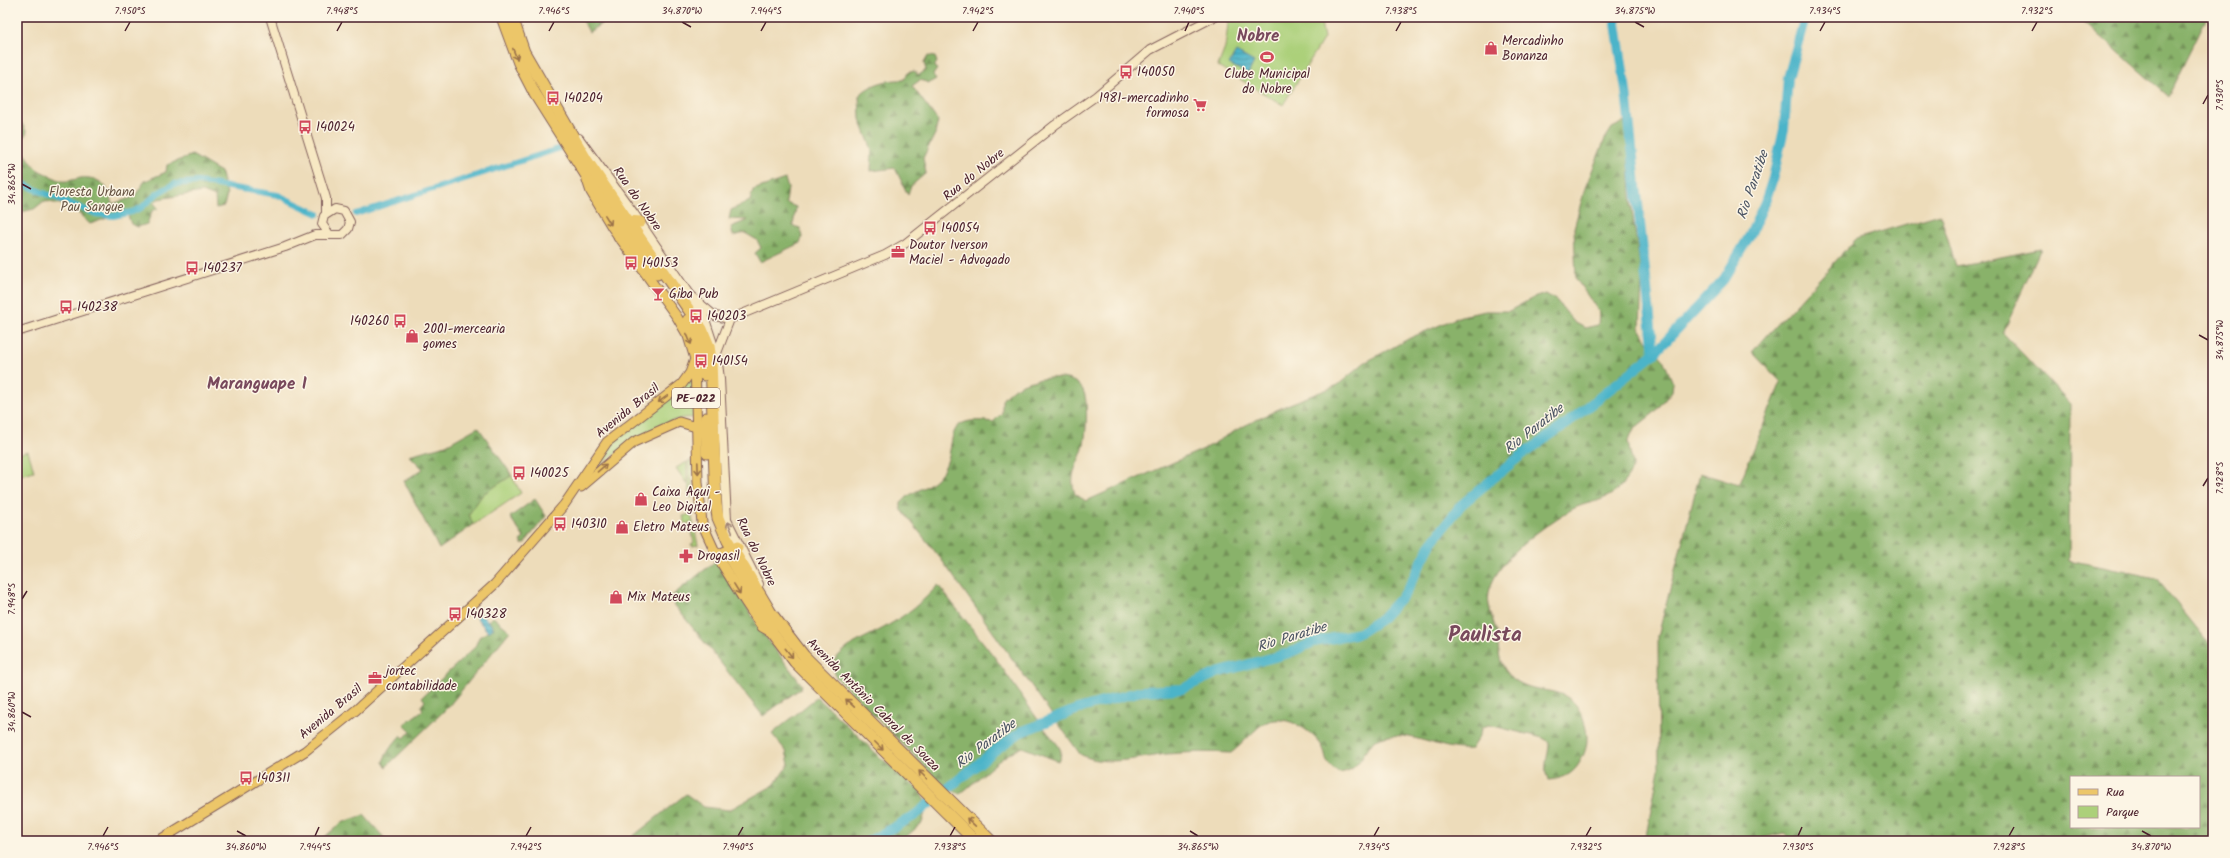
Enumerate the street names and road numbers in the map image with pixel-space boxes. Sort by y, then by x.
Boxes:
street label: Rua do Nobre [938,143,1010,207]
street label: Rua do Nobre [607,162,667,236]
street label: Avenida Brasil [591,378,665,444]
road number: PE-022 [672,388,720,408]
street label: Rua do Nobre [730,514,782,590]
street label: Avenida Antônio Cabral de Souza [801,633,945,777]
street label: Avenida Brasil [295,679,367,745]

